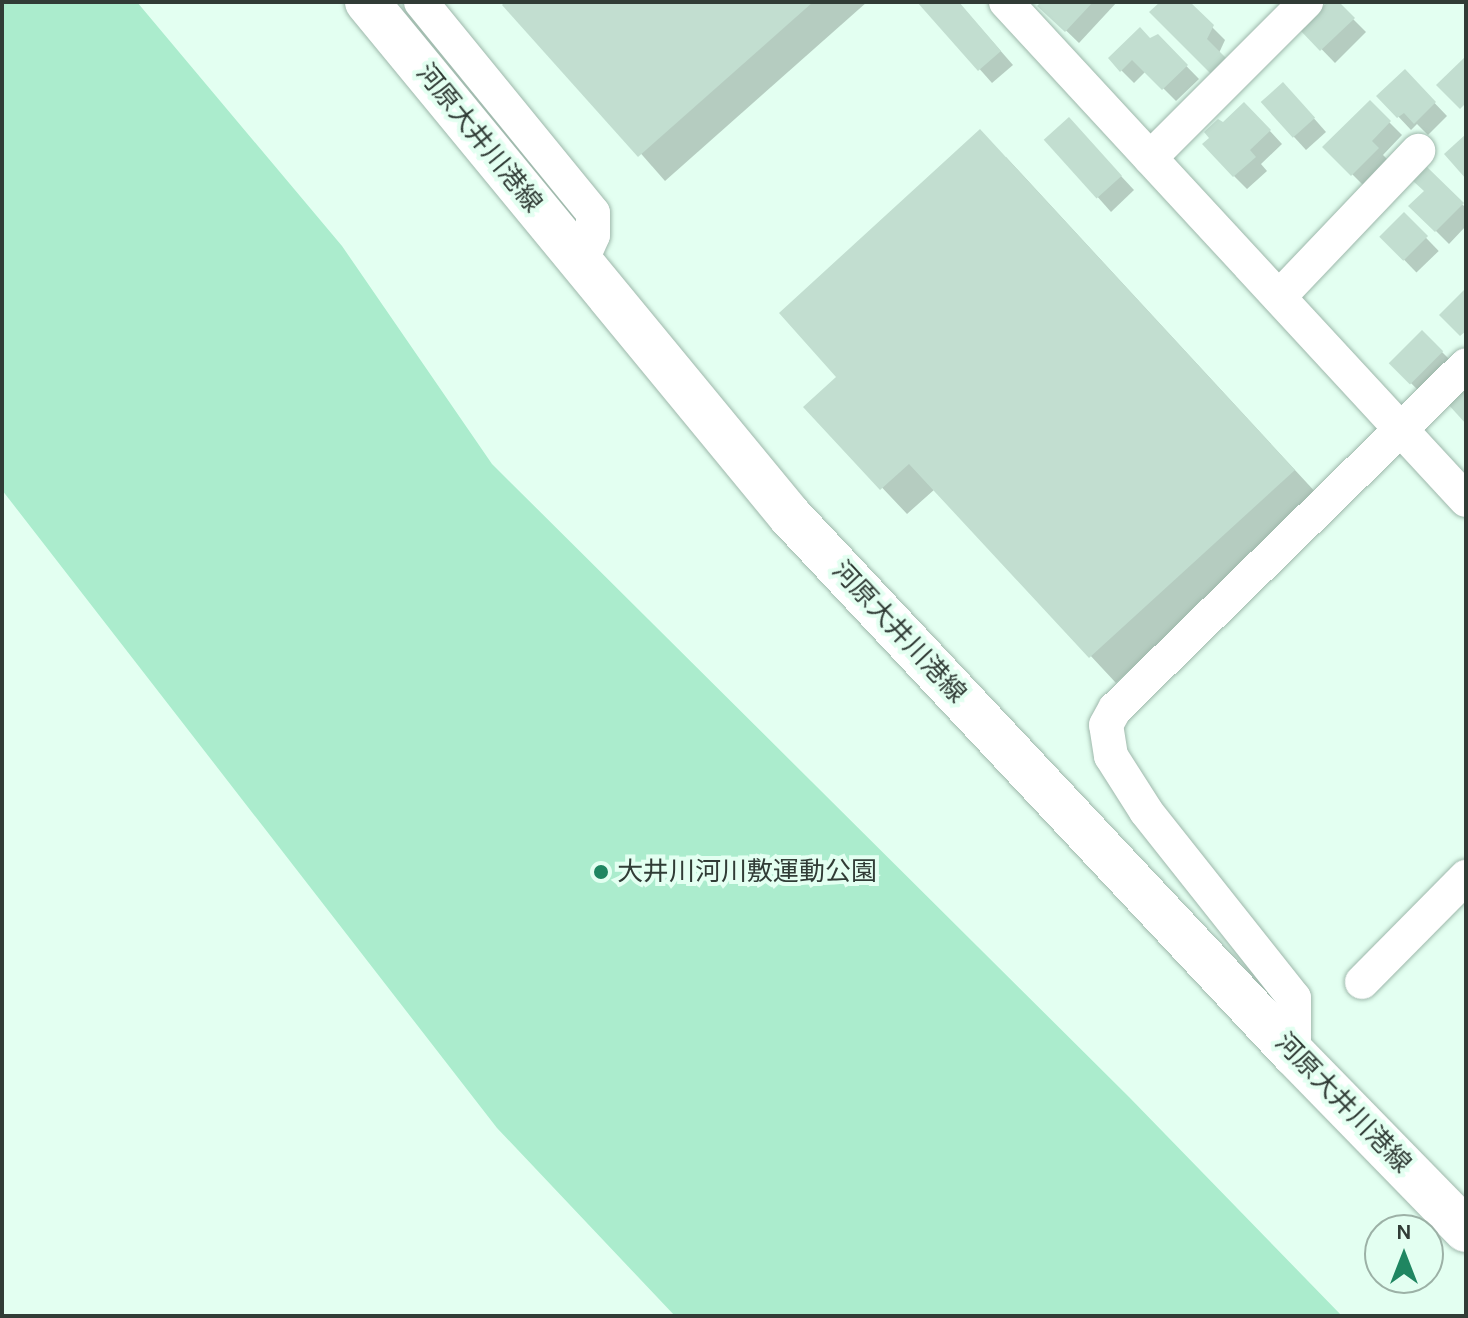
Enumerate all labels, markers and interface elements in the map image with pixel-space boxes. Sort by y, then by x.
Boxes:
street label: 河原大井川港線 [410,57,548,219]
street label: 河原大井川港線 [826,555,972,709]
place label: 大井川河川敷運動公園 [617,856,877,888]
marker: 大井川河川敷運動公園 [592,863,610,881]
street label: 河原大井川港線 [1269,1027,1417,1179]
north arrow [1364,1214,1444,1294]
text: N [1396,1219,1412,1245]

